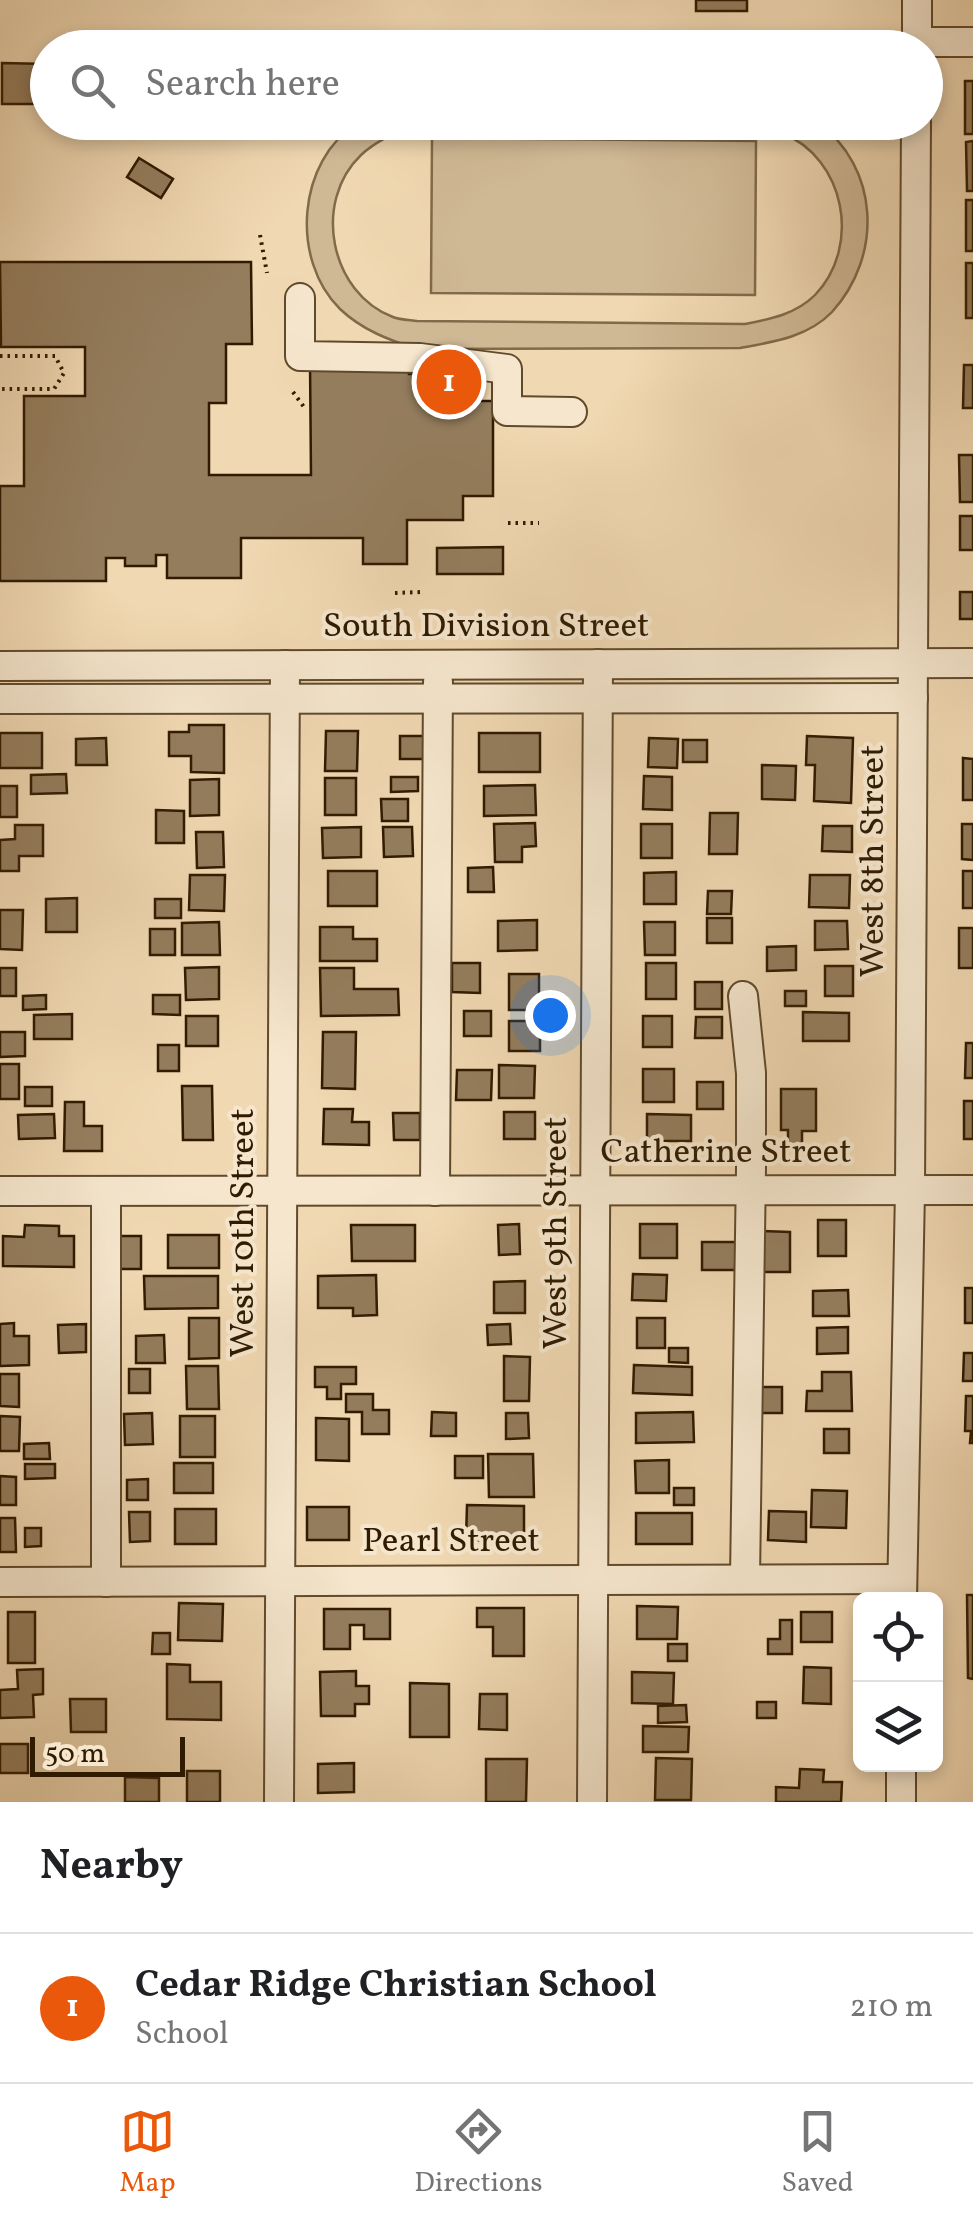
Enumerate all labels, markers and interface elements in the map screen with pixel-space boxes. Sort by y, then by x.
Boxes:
search box [30,30,943,140]
icon: search [65,58,120,113]
text: Search here [145,59,340,112]
pin: 1 [416,344,482,420]
street label: South Division Street [323,603,649,651]
street label: West 8th Street [850,745,898,977]
your location [525,990,576,1041]
street label: West 10th Street [220,1108,268,1358]
street label: West 9th Street [533,1116,581,1350]
street label: Catherine Street [601,1129,851,1177]
street label: Pearl Street [362,1518,540,1566]
map controls [853,1592,943,1772]
button: locate [853,1592,943,1682]
button: layers [853,1682,943,1772]
scale bar [30,1732,185,1776]
text: 50 m [45,1735,105,1774]
text: Nearby [40,1838,183,1897]
text: Cedar Ridge Christian School [135,1960,657,2013]
text: 1 [66,1986,79,2030]
text: 210 m [849,1986,933,2030]
text: School [135,2013,229,2057]
tab: Map [119,2104,175,2203]
tab: Directions [414,2104,543,2203]
tab: Saved [781,2104,854,2203]

